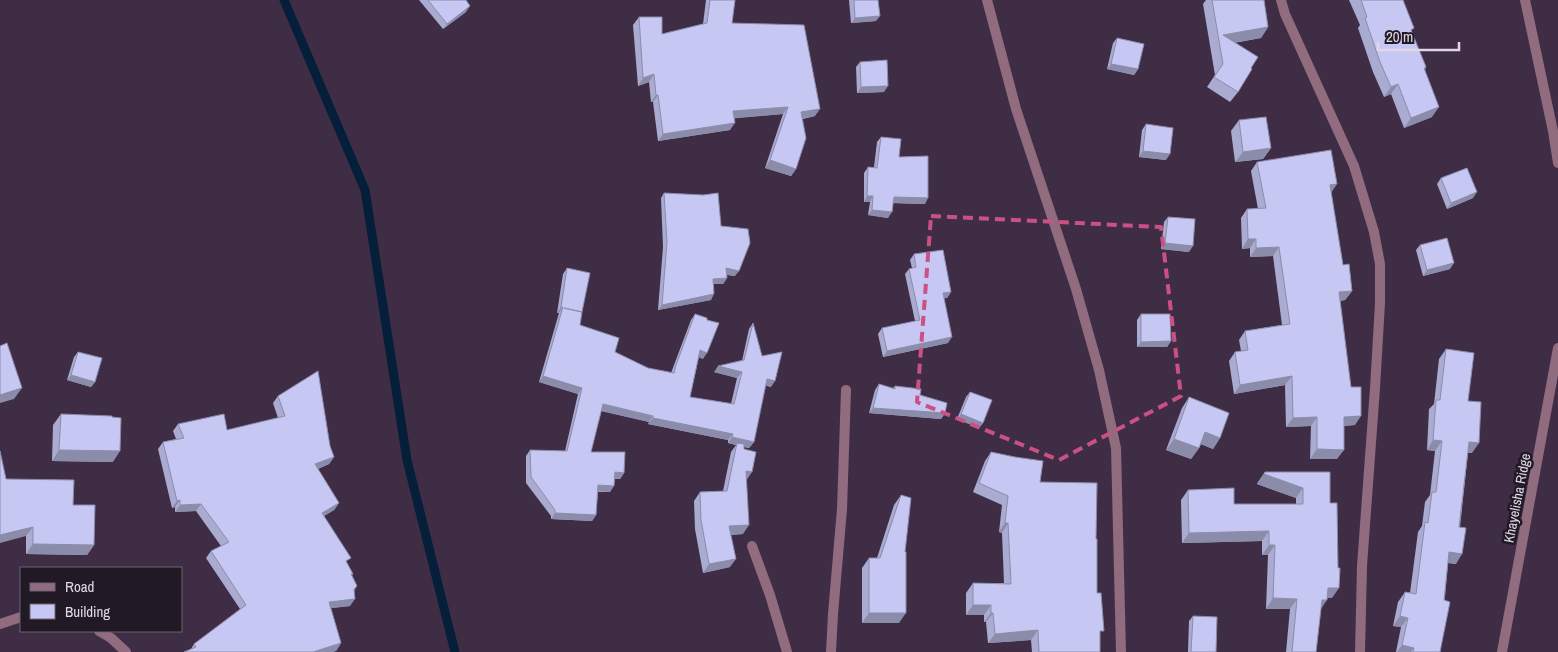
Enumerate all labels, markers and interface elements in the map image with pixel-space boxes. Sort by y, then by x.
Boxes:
scale bar [1378,20,1459,52]
text: 20 m [1386,26,1413,47]
street label: Khayelisha Ridge [1500,452,1534,544]
legend [20,567,182,632]
text: Road [65,576,94,597]
text: Building [65,601,110,622]

